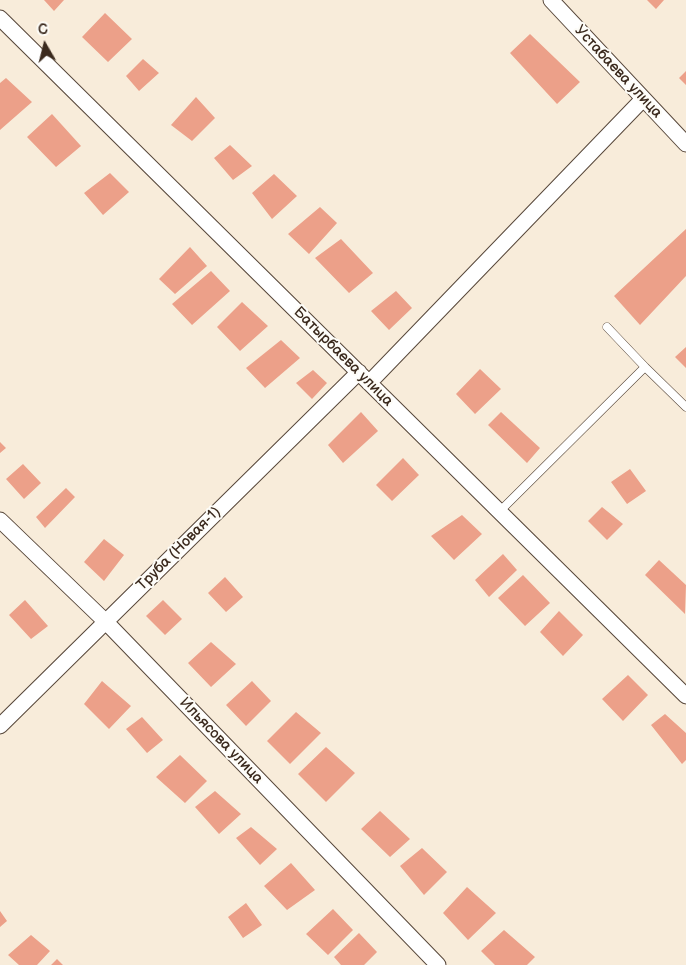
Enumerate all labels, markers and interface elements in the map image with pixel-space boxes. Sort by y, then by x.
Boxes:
north arrow [20,20,70,70]
text: С [37,21,49,39]
street label: Устабаева улица [570,22,666,122]
street label: Батырбаева улица [290,304,396,410]
street label: Труба (Новая-1) [133,503,225,595]
street label: Ильясова улица [175,694,267,788]

